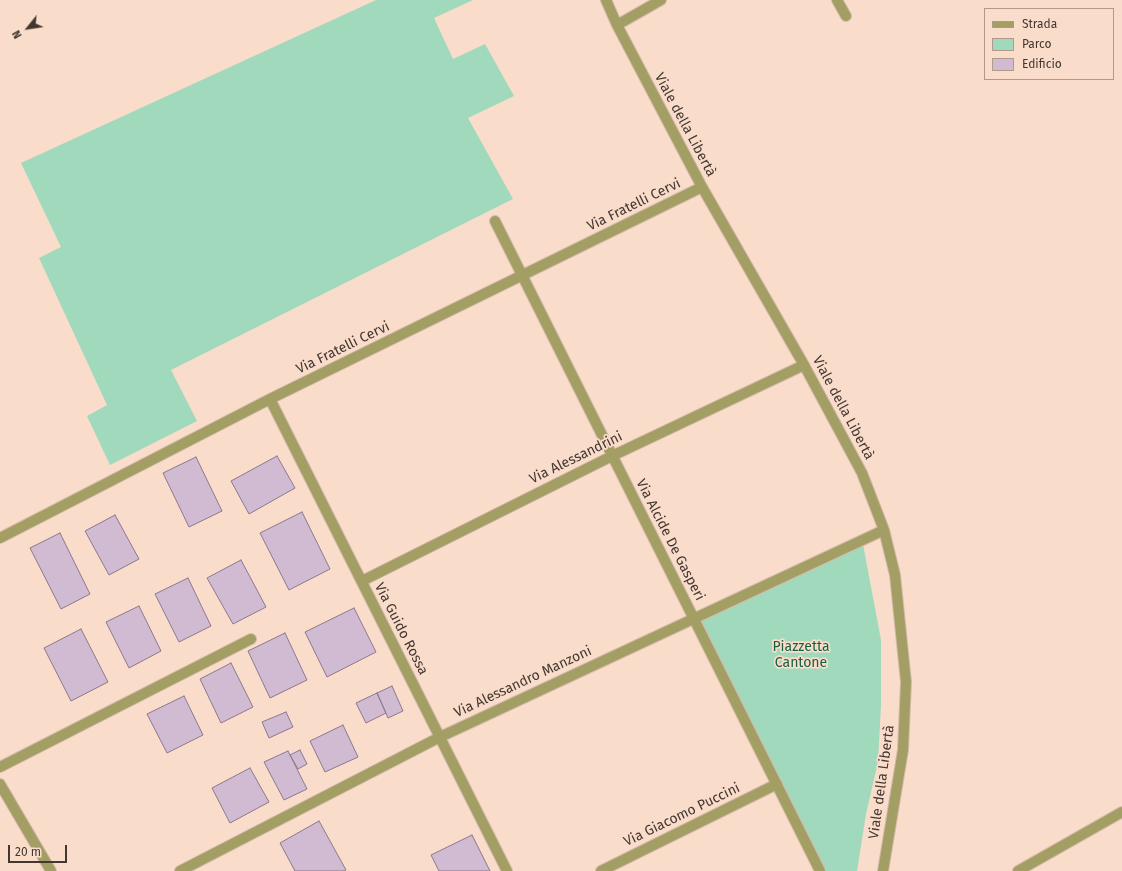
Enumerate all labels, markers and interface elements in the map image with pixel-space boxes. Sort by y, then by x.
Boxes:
north arrow [8,8,48,48]
legend [984,8,1114,80]
text: Strada [1022,17,1057,31]
text: N [10,28,25,41]
text: Parco [1022,37,1052,51]
text: Edificio [1022,57,1062,71]
street label: Viale della Libertà [651,70,719,180]
street label: Via Fratelli Cervi [585,175,683,235]
street label: Via Fratelli Cervi [294,318,392,378]
street label: Viale della Libertà [809,353,877,463]
street label: Via Alessandrini [527,428,625,488]
street label: Via Alcide De Gasperi [632,477,708,603]
street label: Via Guido Rossa [371,580,431,678]
park label: Piazzetta Cantone [772,639,830,672]
street label: Via Alessandro Manzoni [452,643,594,721]
street label: Viale della Libertà [866,724,898,840]
street label: Via Giacomo Puccini [621,780,743,850]
scale bar [10,837,69,863]
text: 20 m [15,845,41,859]

